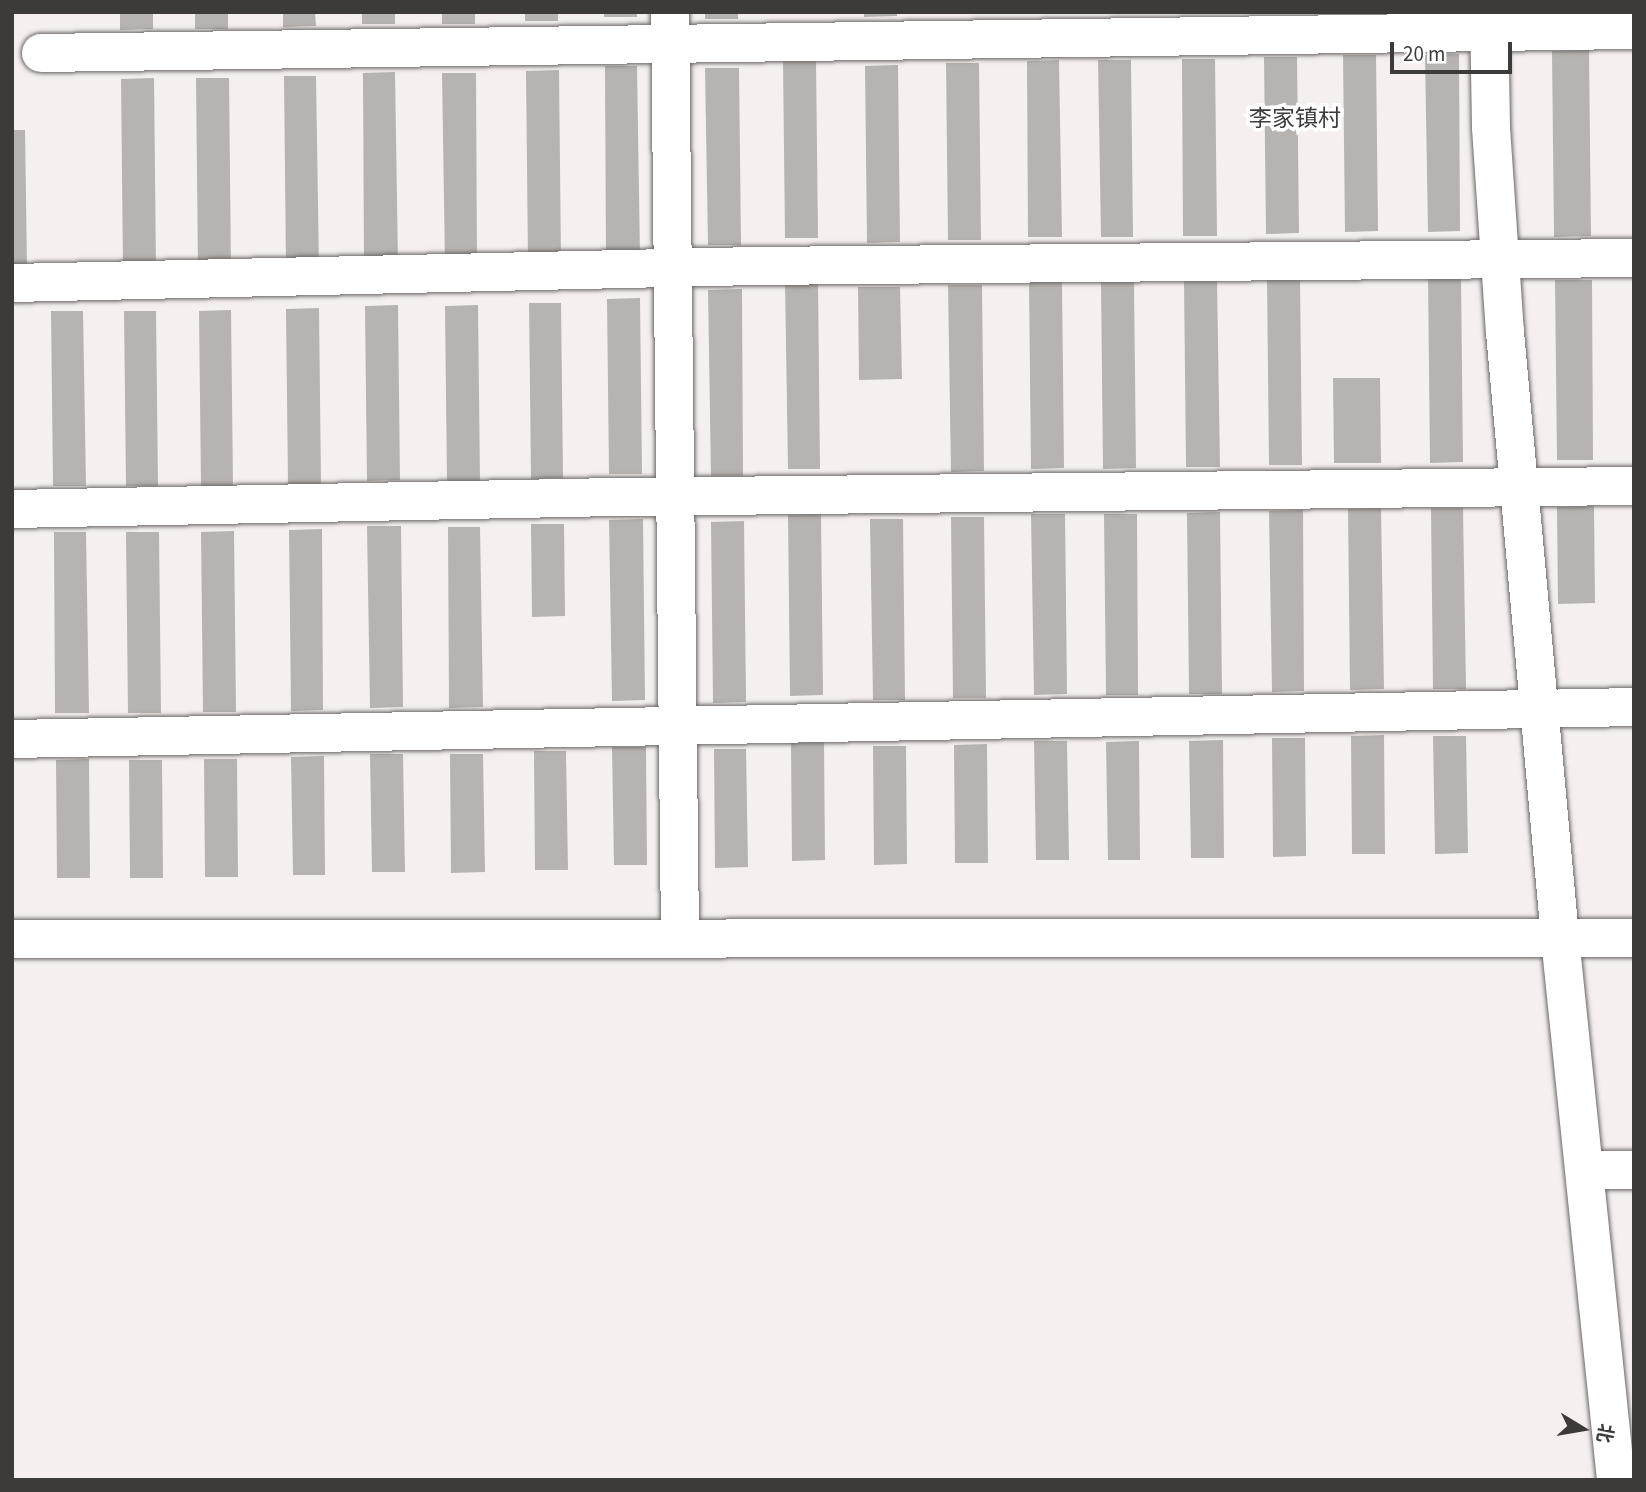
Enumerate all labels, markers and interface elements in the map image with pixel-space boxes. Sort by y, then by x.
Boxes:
scale bar [1394,28,1516,72]
text: 20 m [1403,39,1445,69]
district label: 李家镇村 [1249,105,1341,133]
north arrow [1548,1394,1618,1464]
text: 北 [1589,1421,1619,1445]

